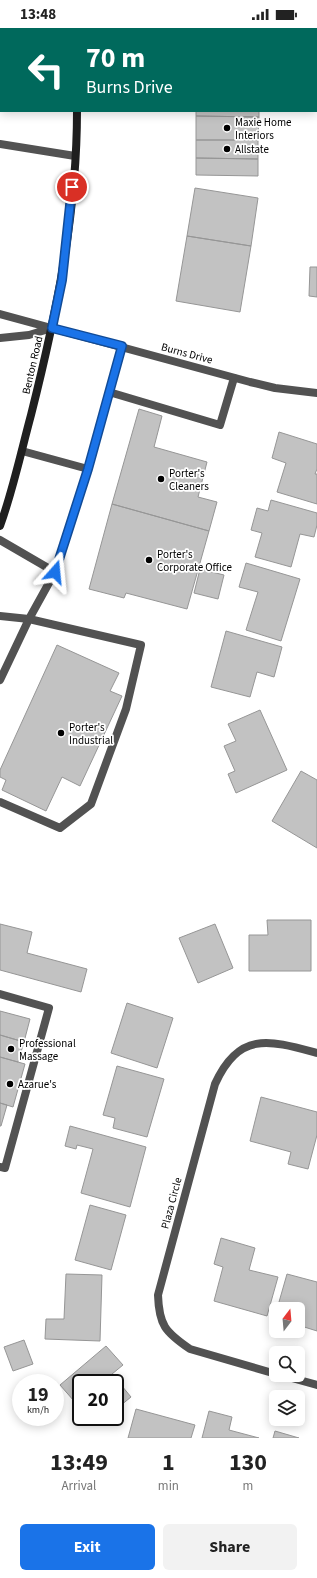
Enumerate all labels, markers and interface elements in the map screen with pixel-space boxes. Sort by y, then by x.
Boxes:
text: 13:48 [20,4,56,25]
text: 70 m [86,38,145,78]
icon: left [20,44,72,96]
text: Burns Drive [86,75,173,100]
place label: Maxie Home Interiors [235,115,292,143]
marker: Maxie Home Interiors [222,123,232,133]
place label: Allstate [235,142,269,157]
marker: Allstate [222,144,232,154]
pin [55,170,89,204]
icon: arrive [61,176,83,198]
street label: Benton Road [19,335,46,396]
street label: Burns Drive [159,339,215,368]
place label: Porter's Cleaners [169,466,209,494]
marker: Porter's Cleaners [156,474,166,484]
place label: Porter's Corporate Office [157,547,232,575]
position arrow [34,551,76,593]
marker: Porter's Corporate Office [144,555,154,565]
place label: Porter's Industrial [69,720,113,748]
marker: Porter's Industrial [56,728,66,738]
place label: Professional Massage [19,1036,76,1064]
marker: Professional Massage [6,1044,16,1054]
place label: Azarue's [18,1077,57,1092]
marker: Azarue's [5,1079,15,1089]
street label: Plaza Circle [157,1175,186,1231]
north arrow [269,1302,305,1338]
map controls [269,1302,305,1426]
button: search [269,1346,305,1382]
speed limit sign: 20 [72,1374,124,1426]
text: 19 [27,1381,49,1409]
button: layers [269,1390,305,1426]
text: km/h [27,1403,49,1417]
text: 13:49 [50,1445,108,1480]
text: 1 [162,1445,175,1480]
text: 130 [229,1445,267,1480]
text: Arrival [61,1477,96,1495]
text: min [158,1477,179,1495]
text: m [243,1477,253,1495]
button: Exit [20,1524,155,1570]
button: Share [163,1524,297,1570]

